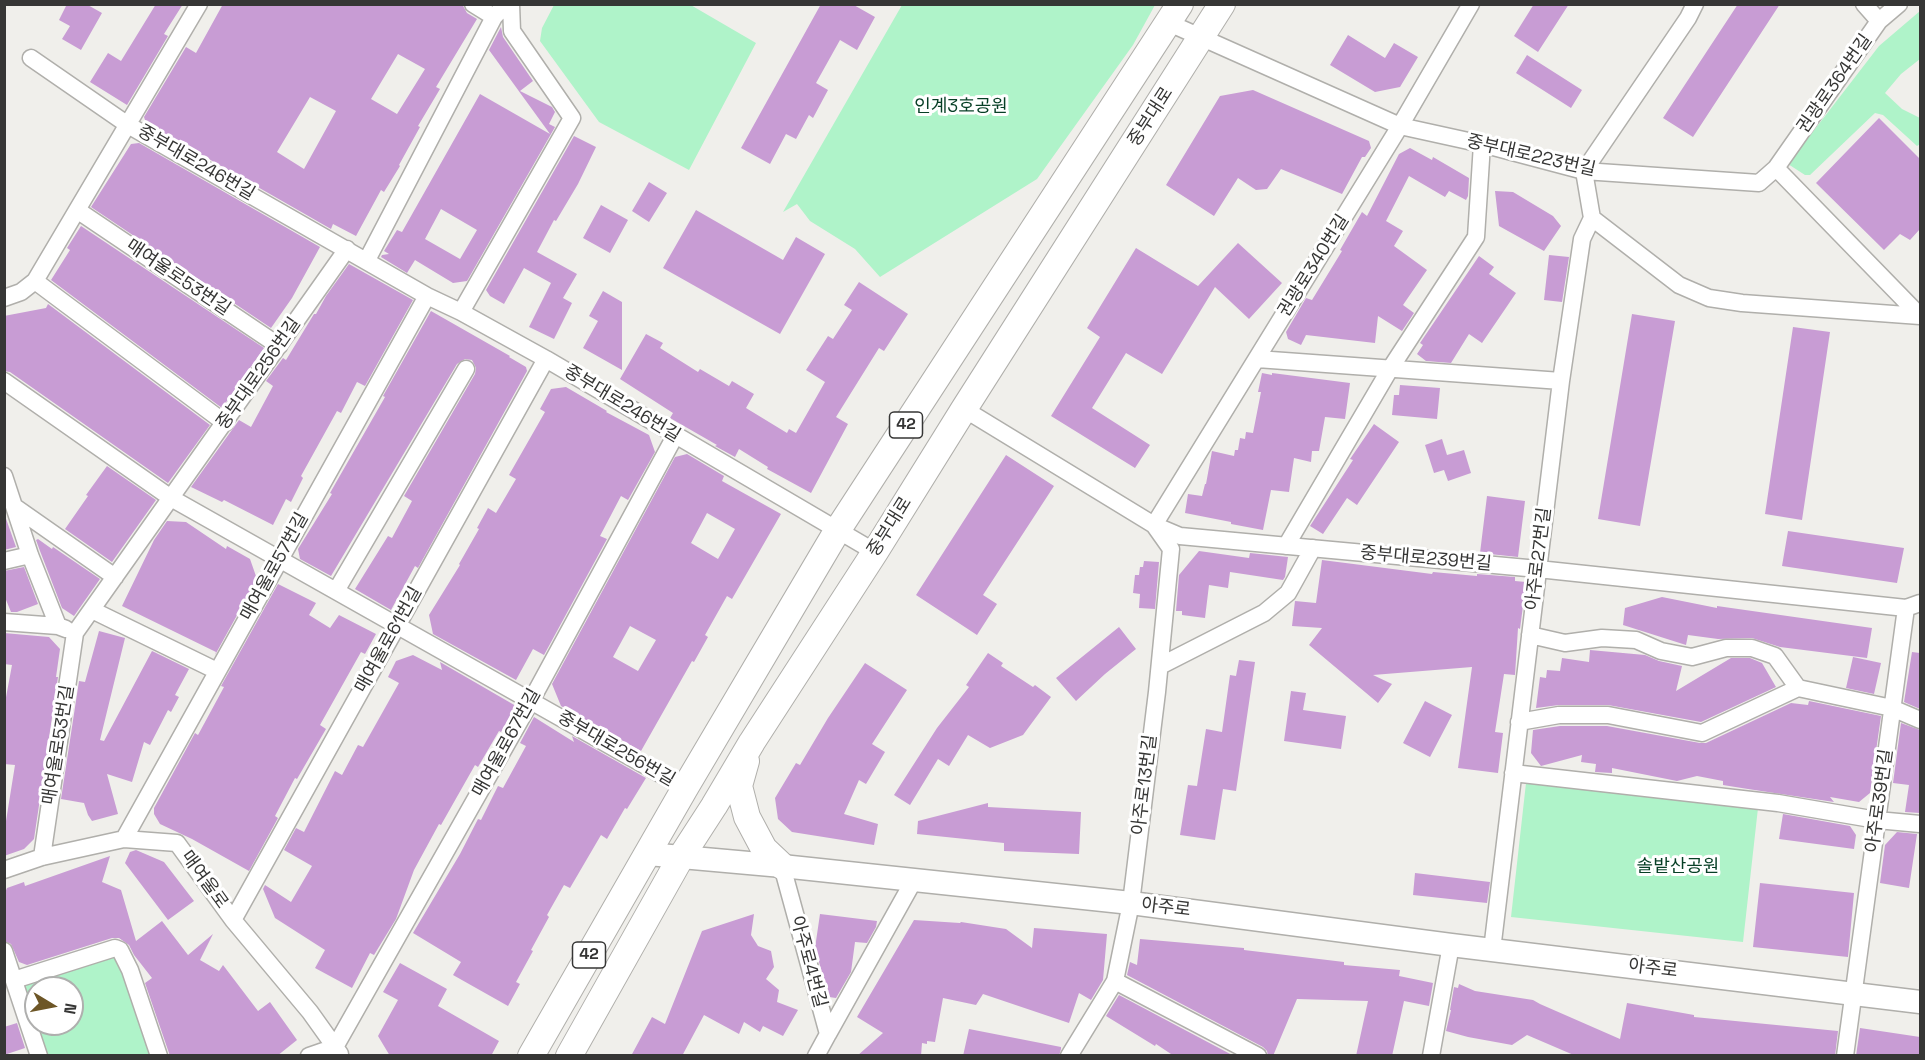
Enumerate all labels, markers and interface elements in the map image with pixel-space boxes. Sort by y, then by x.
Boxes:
street label: 권광로364번길 [1793,30,1877,138]
street label: 중부대로 [1124,83,1178,151]
park label: 인계3호공원 [914,96,1008,118]
street label: 중부대로246번길 [133,121,259,205]
street label: 중부대로223번길 [1464,131,1598,181]
street label: 권광로340번길 [1274,211,1354,321]
street label: 매여울로53번길 [122,235,234,321]
street label: 중부대로256번길 [212,314,306,434]
street label: 중부대로246번길 [560,361,684,447]
road number: 42 [890,412,922,438]
street label: 중부대로 [863,493,917,561]
street label: 아주로27번길 [1522,506,1556,612]
street label: 매여울로57번길 [236,509,314,625]
street label: 중부대로239번길 [1359,542,1493,576]
street label: 매여울로61번길 [351,583,427,697]
street label: 매여울로53번길 [39,684,79,806]
street label: 매여울로67번길 [468,685,546,801]
street label: 중부대로256번길 [553,707,679,791]
street label: 아주로13번길 [1128,733,1162,837]
street label: 아주로39번길 [1862,748,1898,854]
street label: 매여울로 [176,847,232,913]
park label: 솔밭산공원 [1637,856,1719,878]
street label: 아주로 [1140,894,1192,922]
street label: 아주로4번길 [785,914,831,1010]
road number: 42 [572,942,606,968]
street label: 아주로 [1627,955,1679,983]
north arrow [24,976,84,1036]
text: N [59,1002,82,1016]

